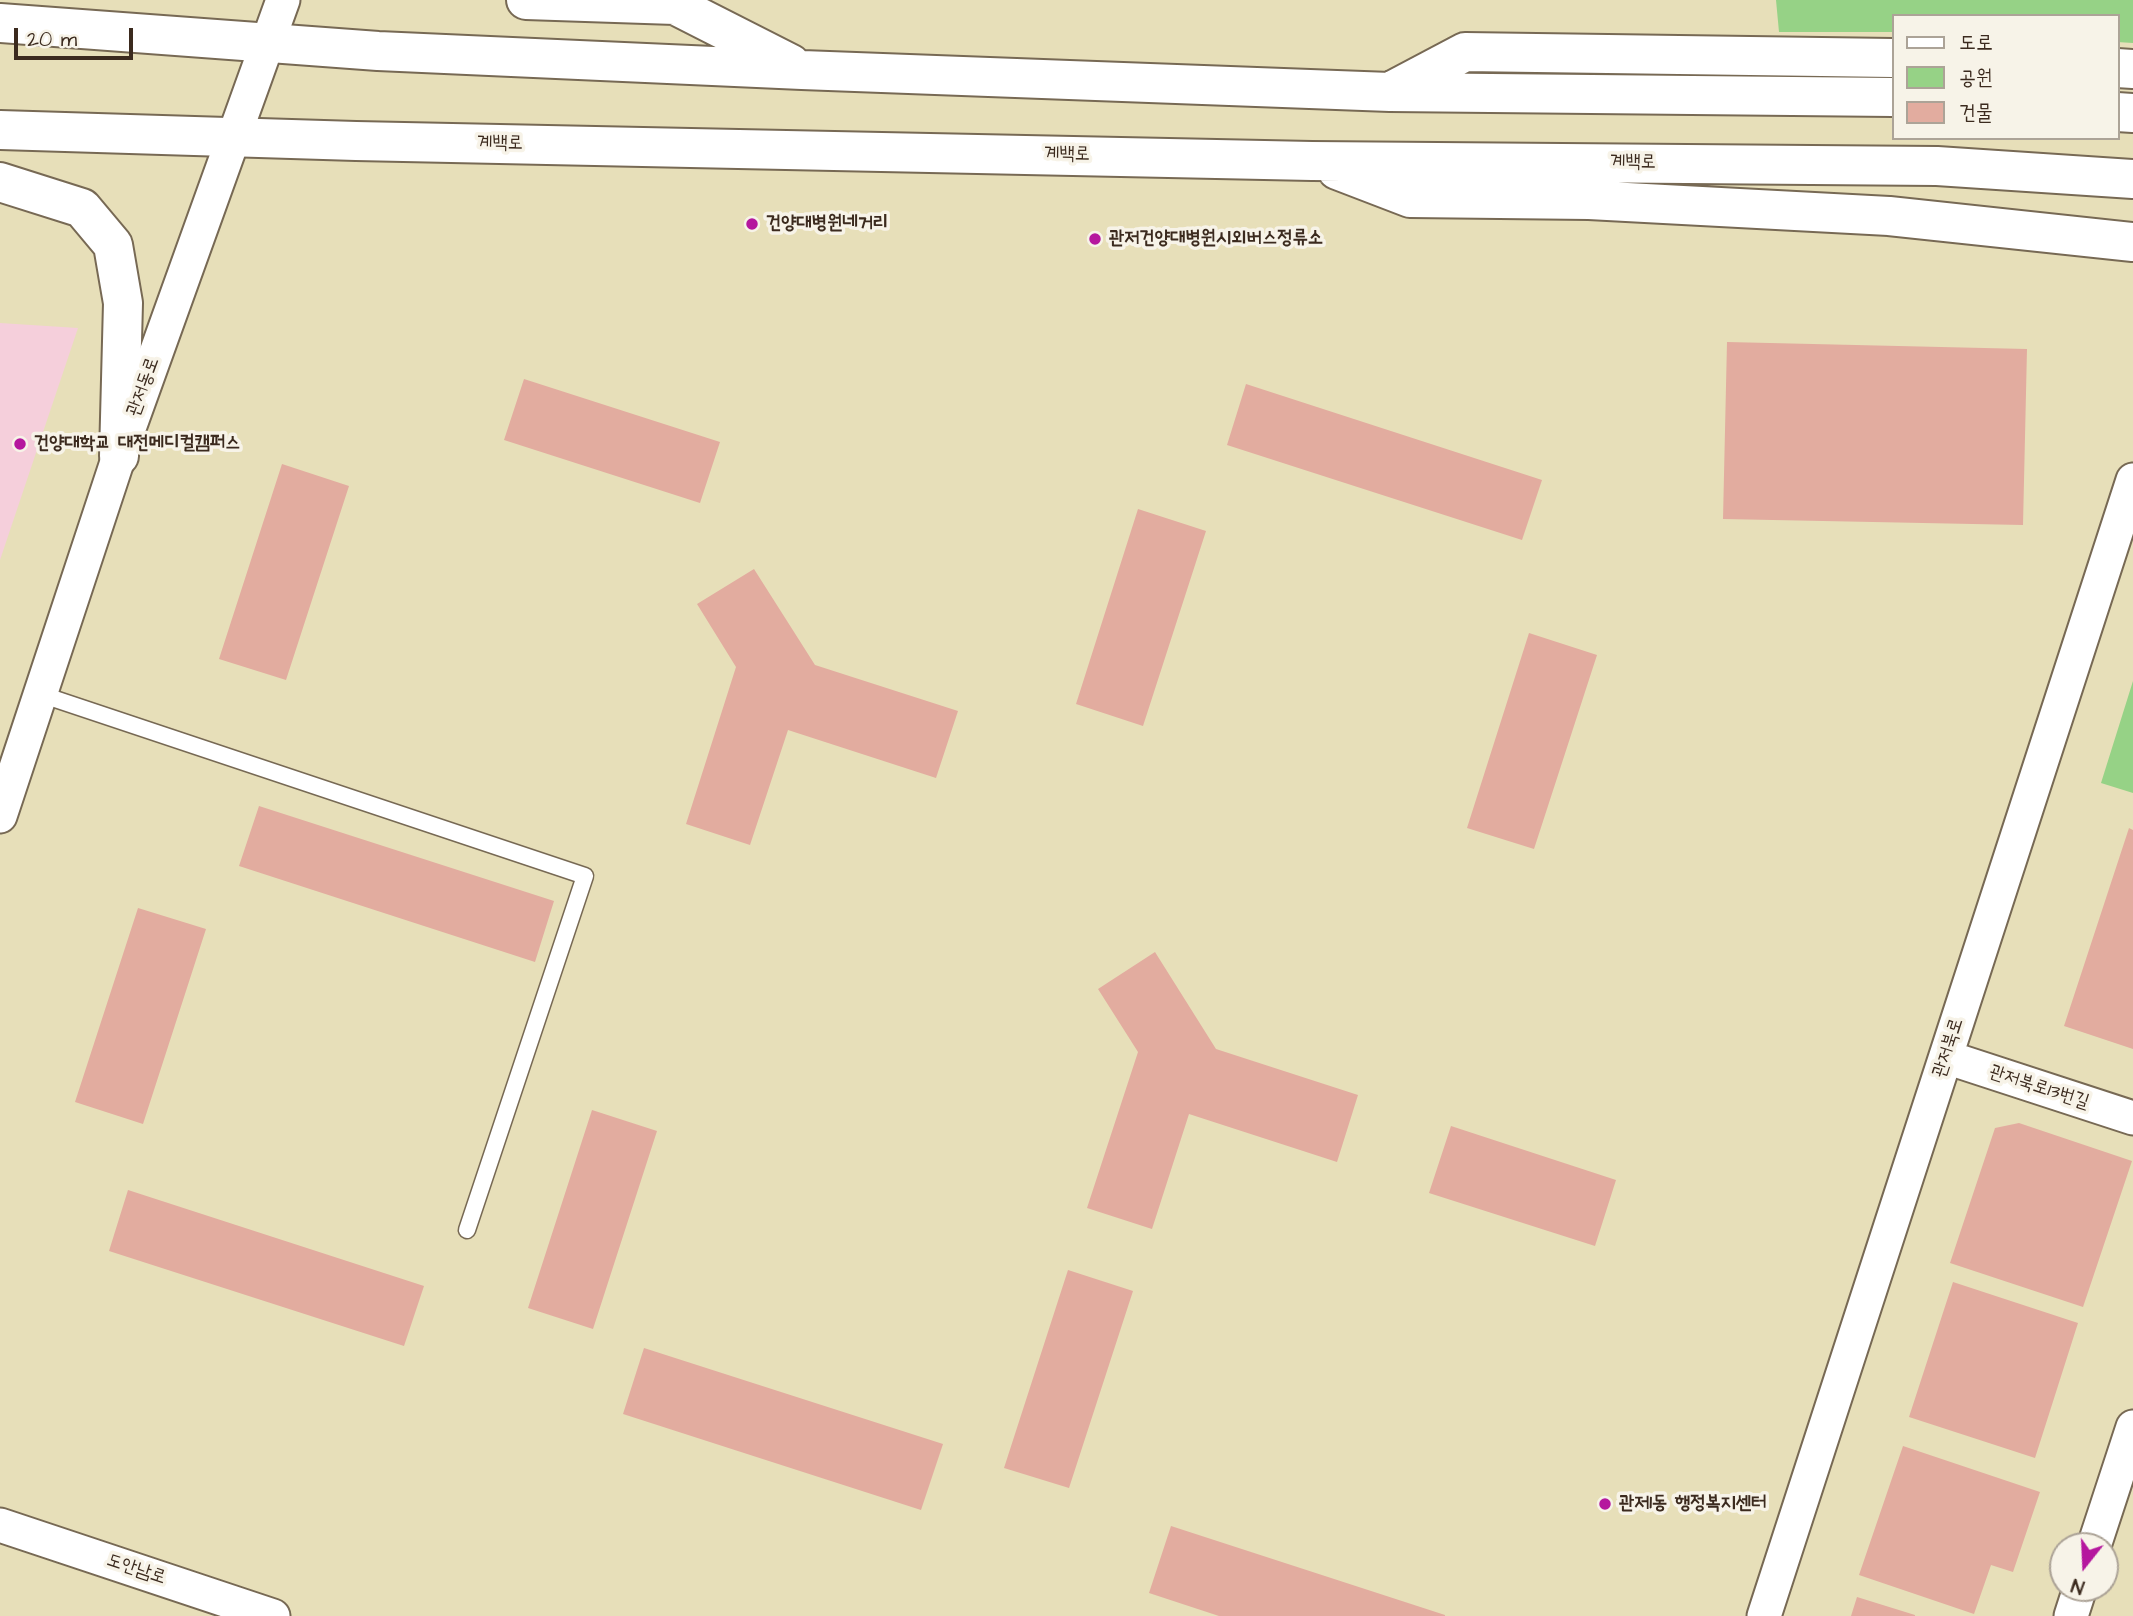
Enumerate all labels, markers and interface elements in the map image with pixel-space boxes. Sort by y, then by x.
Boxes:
scale bar [18,14,136,58]
legend [1892,14,2119,140]
text: 20 m [27,25,77,54]
text: 도로 [1959,28,1993,57]
text: 공원 [1959,63,1993,92]
text: 건물 [1959,98,1993,127]
street label: 계백로 [477,132,523,156]
street label: 계백로 [1044,143,1090,167]
street label: 계백로 [1610,151,1656,175]
place label: 건양대병원네거리 [766,213,888,235]
marker: 건양대병원네거리 [744,216,760,232]
place label: 관저건양대병원시외버스정류소 [1109,228,1323,250]
marker: 관저건양대병원시외버스정류소 [1087,231,1103,247]
street label: 관저동로 [123,354,165,420]
place label: 건양대학교 대전메디컬캠퍼스 [34,433,240,455]
marker: 건양대학교 대전메디컬캠퍼스 [12,436,28,452]
street label: 관저북로 [1929,1015,1969,1081]
street label: 관저북로13번길 [1986,1061,2092,1115]
place label: 관저1동 행정복지센터 [1619,1493,1767,1515]
marker: 관저1동 행정복지센터 [1597,1496,1613,1512]
north arrow [2049,1532,2119,1602]
street label: 도안남로 [103,1550,169,1590]
text: N [2068,1571,2088,1600]

